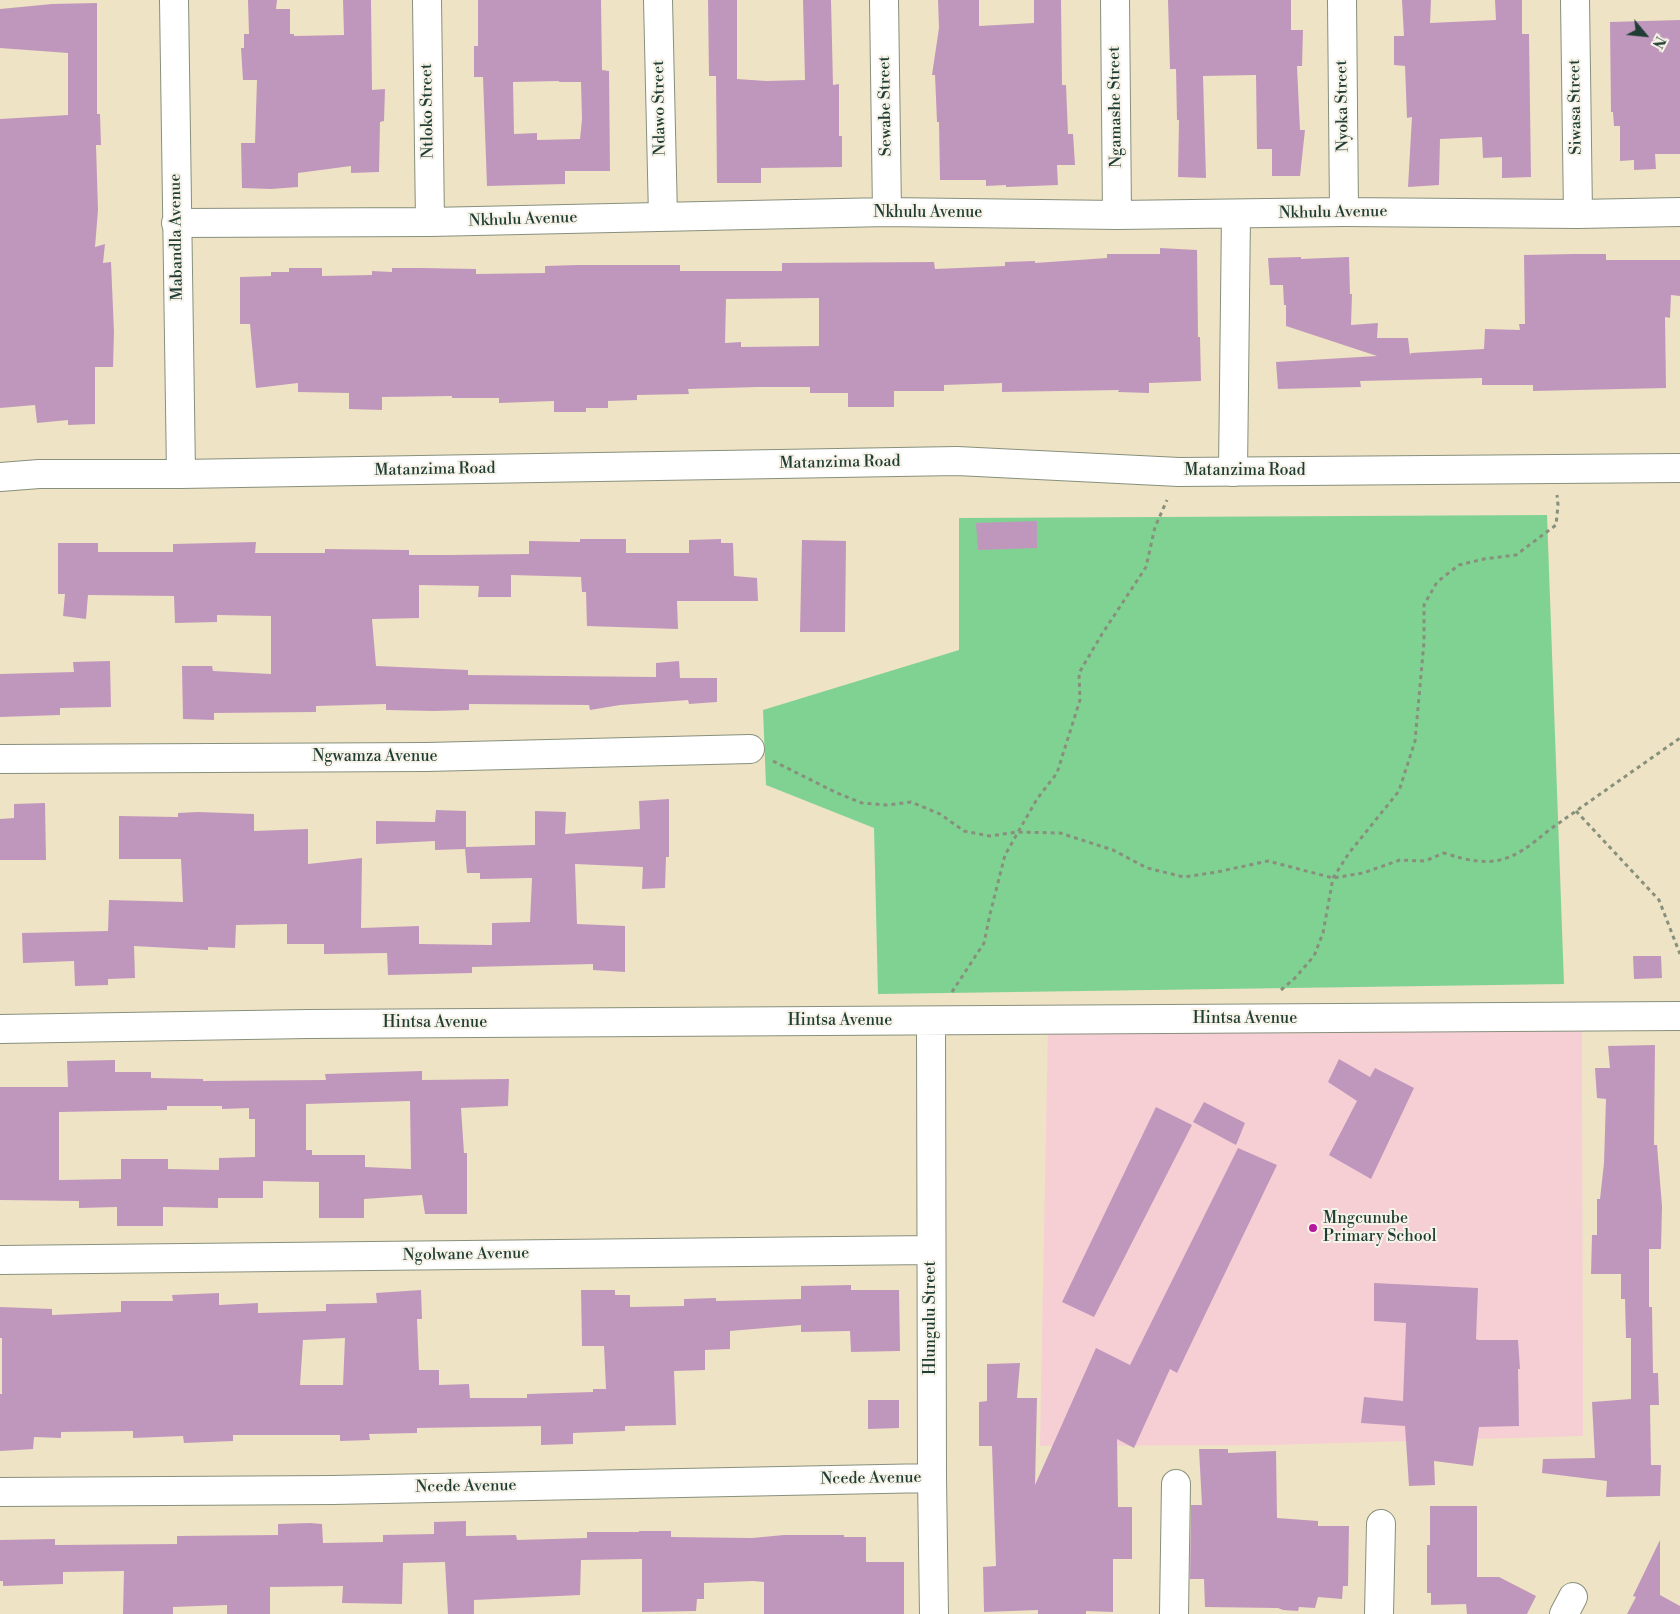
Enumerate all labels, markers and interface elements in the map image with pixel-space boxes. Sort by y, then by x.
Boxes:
north arrow [1620,10,1670,60]
text: N [1648,33,1669,51]
street label: Ngamashe Street [1105,46,1127,168]
street label: Sewabe Street [876,56,896,156]
street label: Siwasa Street [1566,59,1586,155]
street label: Ndawo Street [650,60,670,156]
street label: Nyoka Street [1333,60,1353,152]
street label: Ntloko Street [418,63,438,159]
street label: Mabandla Avenue [166,173,188,301]
street label: Nkhulu Avenue [1278,202,1388,224]
street label: Nkhulu Avenue [874,203,982,223]
street label: Nkhulu Avenue [468,209,578,231]
street label: Matanzima Road [779,452,901,474]
street label: Matanzima Road [374,459,496,481]
street label: Matanzima Road [1184,461,1306,481]
street label: Ngwamza Avenue [312,747,438,767]
street label: Hintsa Avenue [1193,1009,1297,1029]
street label: Hintsa Avenue [788,1011,892,1031]
street label: Hintsa Avenue [383,1013,487,1033]
place label: Mngcunube Primary School [1323,1209,1437,1247]
marker: Mngcunube Primary School [1307,1222,1319,1234]
street label: Ngolwane Avenue [402,1244,530,1266]
street label: Hlungulu Street [921,1261,941,1375]
street label: Ncede Avenue [820,1469,922,1489]
street label: Ncede Avenue [415,1477,517,1497]

